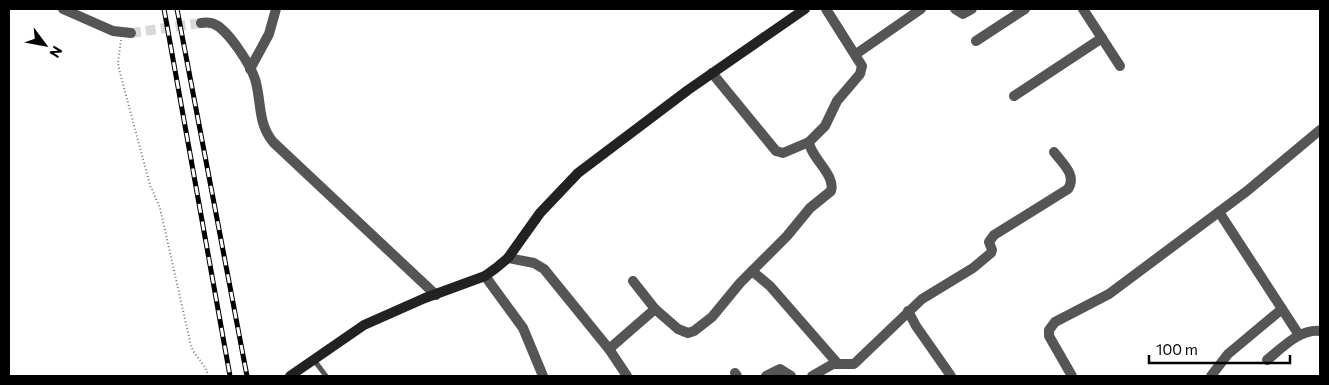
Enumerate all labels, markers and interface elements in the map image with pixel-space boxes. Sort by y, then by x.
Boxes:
north arrow [20,20,70,70]
text: N [46,43,66,61]
scale bar [1149,332,1290,364]
text: 100 m [1156,340,1198,358]

